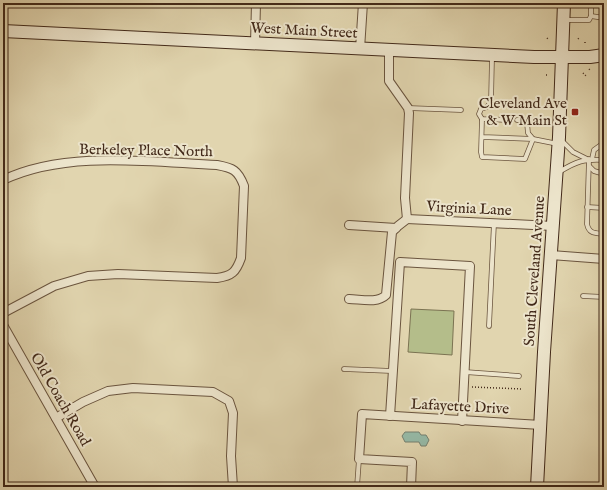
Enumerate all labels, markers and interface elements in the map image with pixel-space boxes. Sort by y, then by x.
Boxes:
street label: West Main Street [250,18,358,43]
place label: Cleveland Ave & W Main St [479,94,567,130]
marker: Cleveland Ave & W Main St [570,107,580,117]
street label: Berkeley Place North [79,140,213,161]
street label: South Cleveland Avenue [520,195,549,347]
street label: Virginia Lane [425,197,512,220]
street label: Old Coach Road [26,349,95,450]
street label: Lafayette Drive [410,394,510,419]

